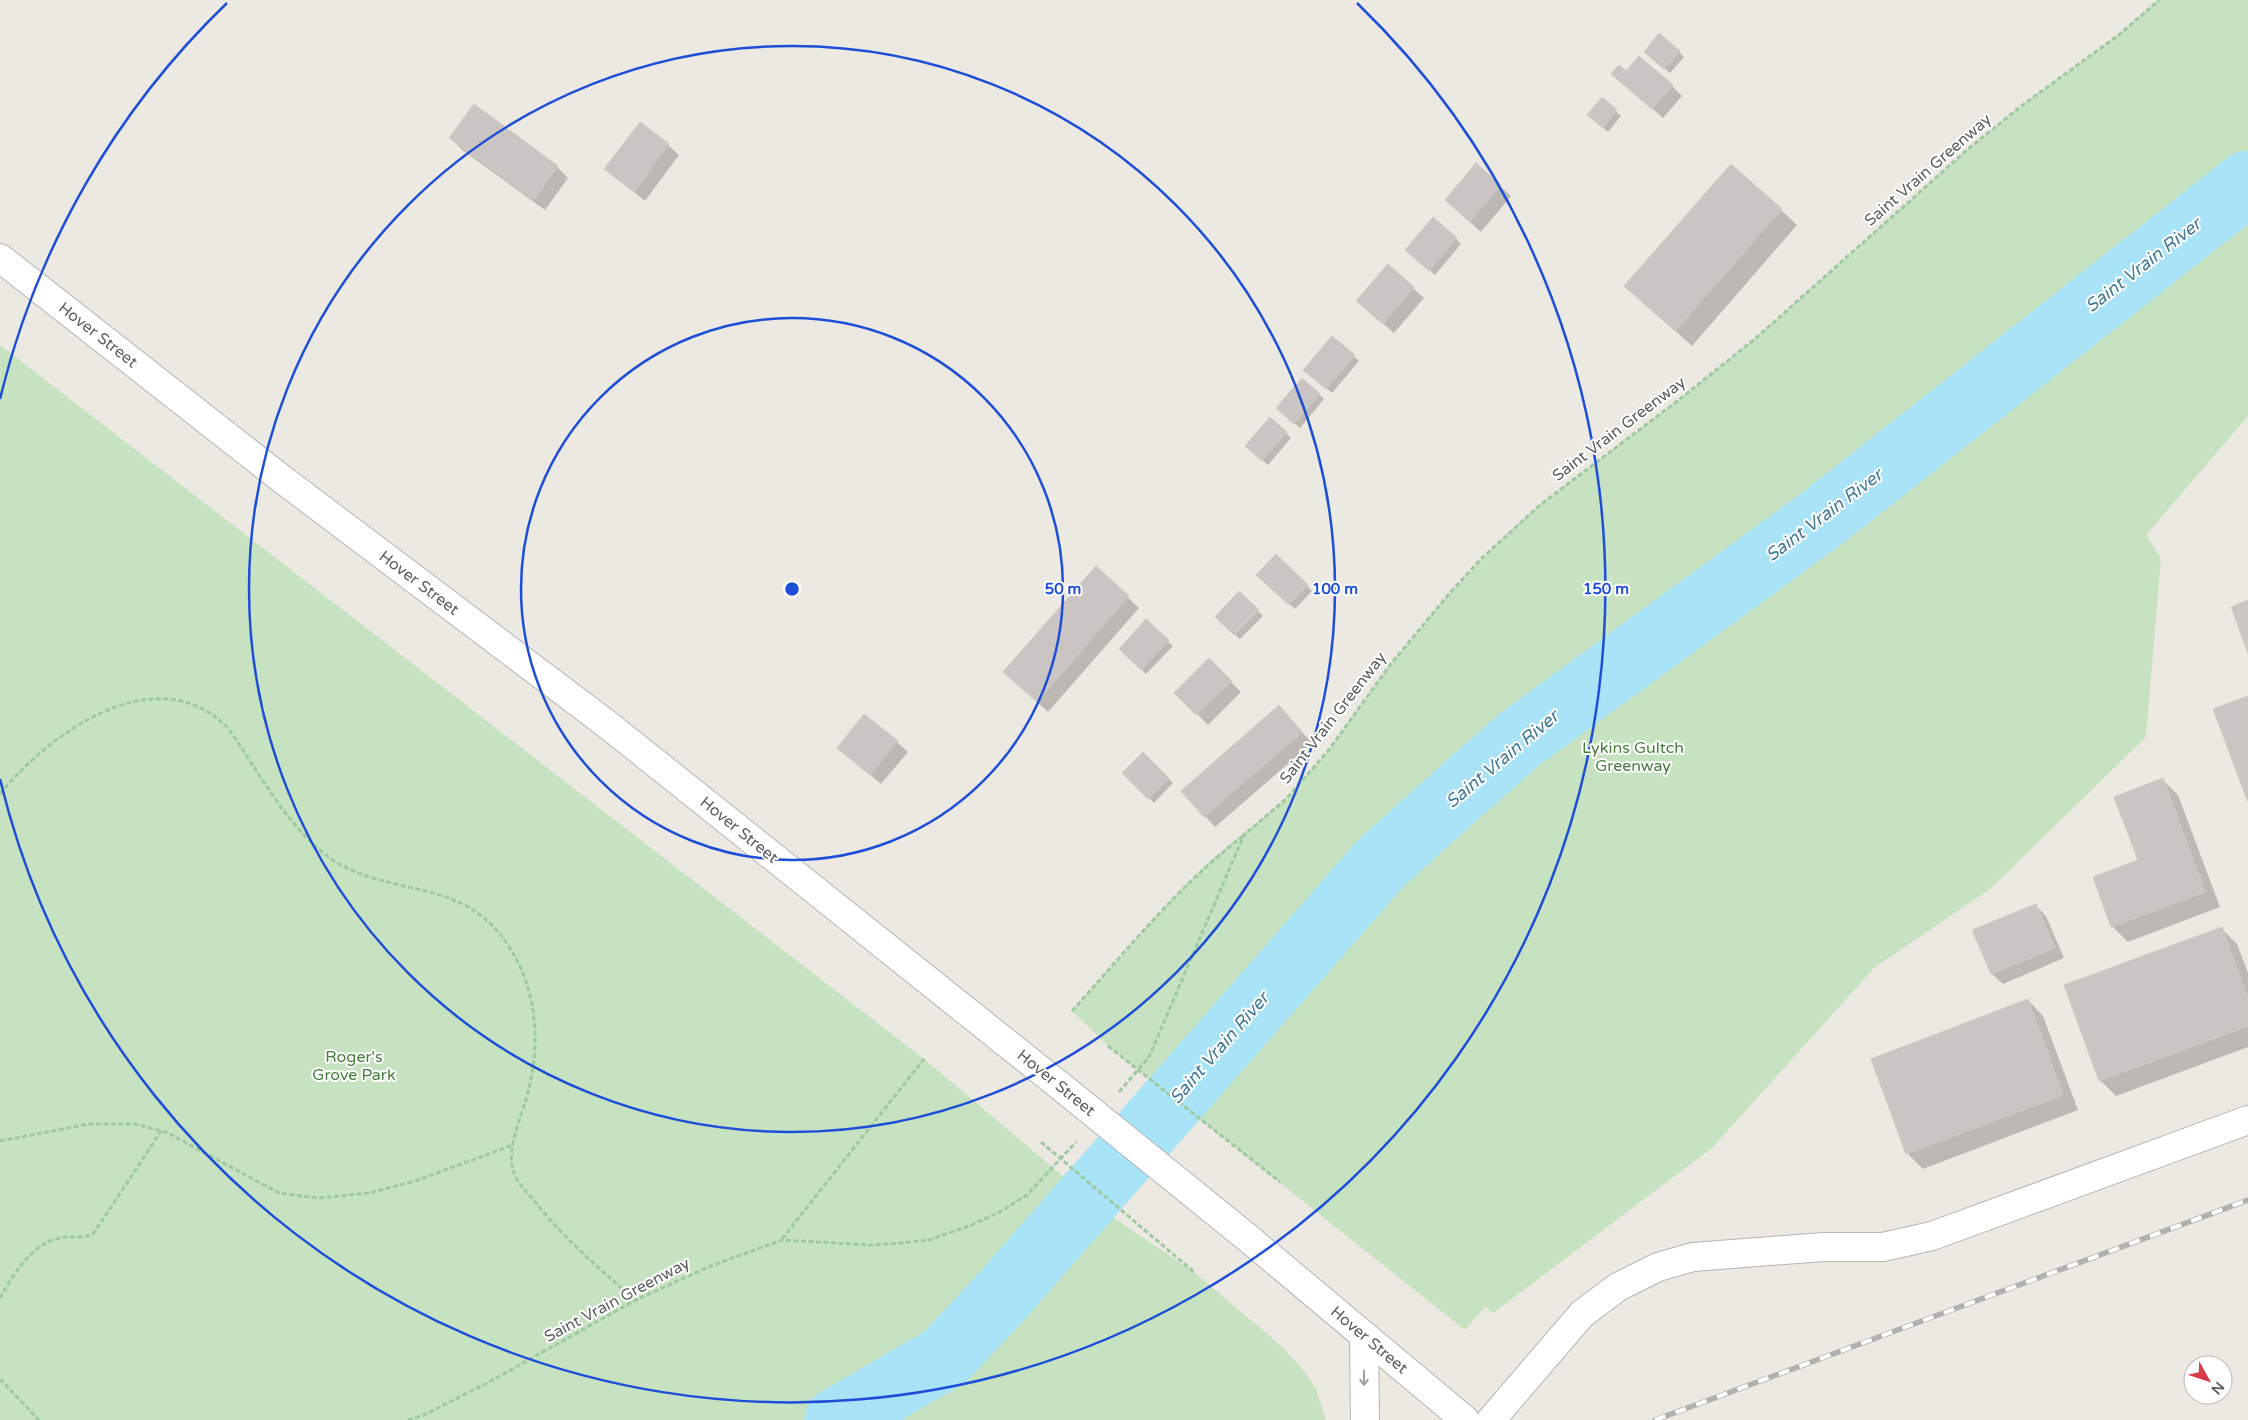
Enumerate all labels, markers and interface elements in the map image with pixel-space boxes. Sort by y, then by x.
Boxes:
street label: Saint Vrain Greenway [1860,109,1996,231]
water label: Saint Vrain River [2081,212,2207,317]
street label: Hover Street [54,298,142,372]
street label: Saint Vrain Greenway [1548,372,1690,486]
water label: Saint Vrain River [1761,463,1888,566]
street label: Hover Street [375,546,463,620]
centre of rings [783,580,801,598]
text: 50 m [1045,580,1081,598]
text: 100 m [1312,580,1358,598]
text: 150 m [1583,580,1629,598]
street label: Saint Vrain Greenway [1275,648,1391,788]
water label: Saint Vrain River [1441,704,1565,813]
park label: Lykins Gultch Greenway [1582,738,1684,776]
street label: Hover Street [696,792,782,868]
water label: Saint Vrain River [1165,986,1275,1108]
street label: Hover Street [1013,1045,1099,1121]
park label: Roger's Grove Park [312,1047,396,1085]
street label: Saint Vrain Greenway [541,1253,693,1347]
street label: Hover Street [1326,1302,1412,1378]
north arrow [2183,1355,2233,1405]
one-way arrow [1359,1370,1369,1386]
text: N [2207,1378,2228,1398]

